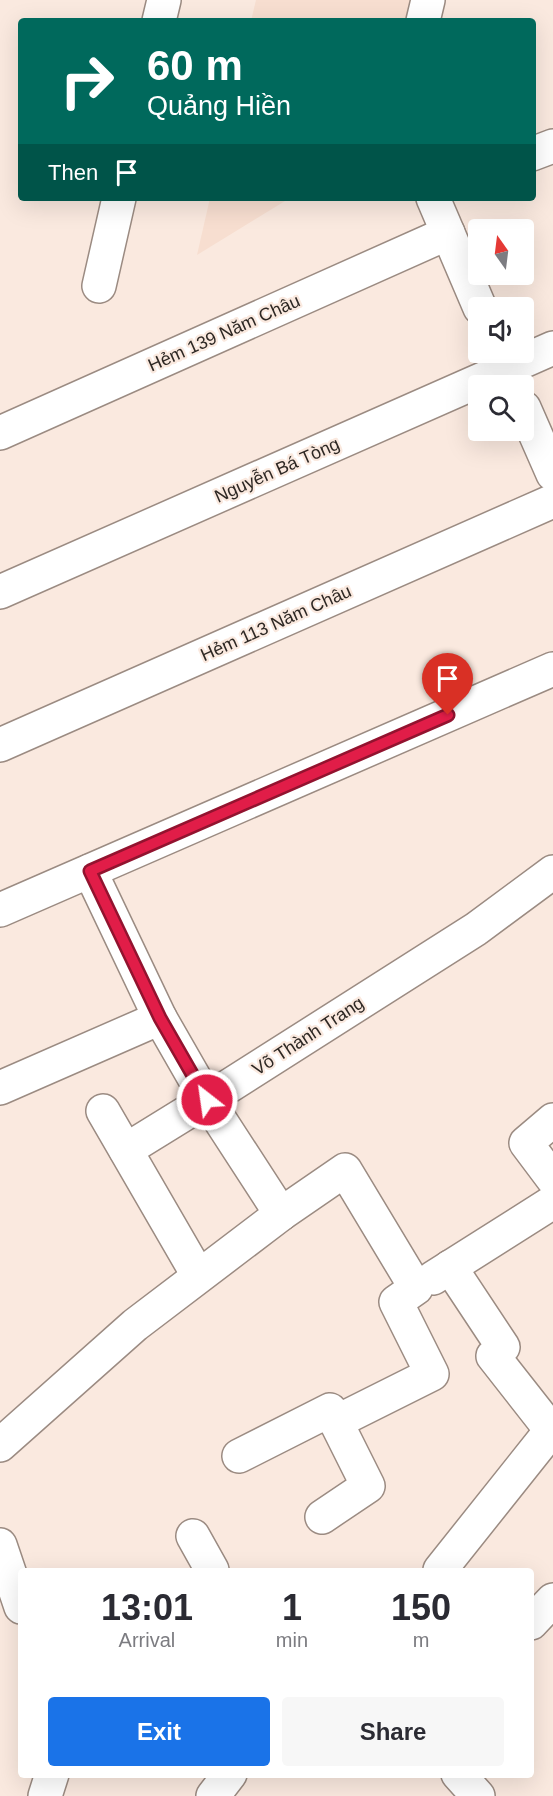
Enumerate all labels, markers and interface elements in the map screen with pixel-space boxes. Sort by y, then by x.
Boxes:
icon: right [48,42,126,120]
text: 60 m [147,42,243,89]
text: Quảng Hiền [147,91,291,121]
icon: arrive [110,156,143,189]
text: Then [48,160,98,185]
north arrow [468,219,534,285]
map controls [468,219,534,441]
street label: Hẻm 139 Năm Châu [145,290,303,376]
button: sound [468,297,534,363]
button: search [468,375,534,441]
street label: Nguyễn Bá Tòng [211,433,343,507]
street label: Hẻm 113 Năm Châu [198,581,354,665]
pin [422,653,473,715]
icon: arrive [431,662,464,695]
street label: Võ Thành Trang [249,993,367,1079]
position arrow [175,1068,239,1132]
text: 13:01 [101,1587,193,1628]
text: 1 [282,1587,302,1628]
text: 150 [391,1587,451,1628]
text: Arrival [119,1629,175,1651]
text: min [276,1629,308,1651]
text: m [413,1629,429,1651]
button: Exit [48,1697,270,1766]
button: Share [282,1697,504,1766]

